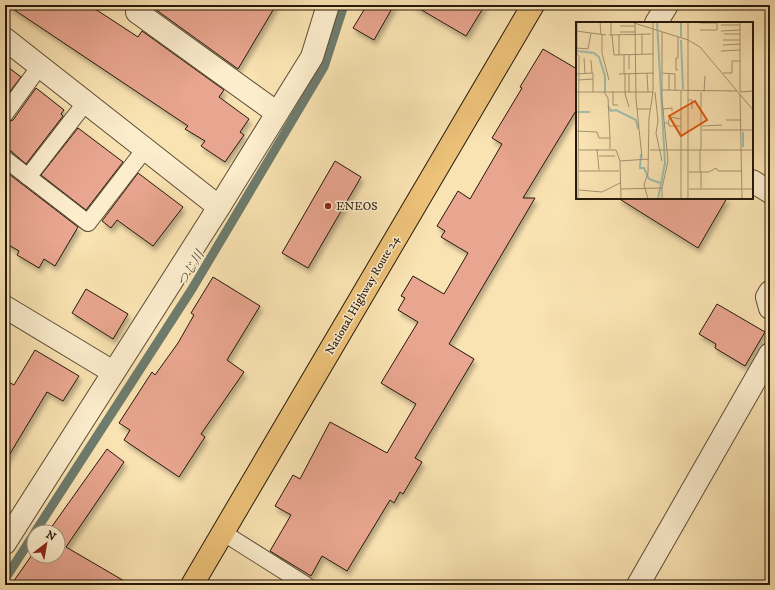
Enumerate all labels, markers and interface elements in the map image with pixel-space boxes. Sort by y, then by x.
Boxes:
inset map [576,22,753,199]
place label: ENEOS [336,199,378,214]
marker: ENEOS [323,201,333,211]
street label: National Highway Route 24 [322,232,403,357]
water label: つじ川 [174,246,209,289]
north arrow [26,524,66,564]
text: N [43,528,58,545]

